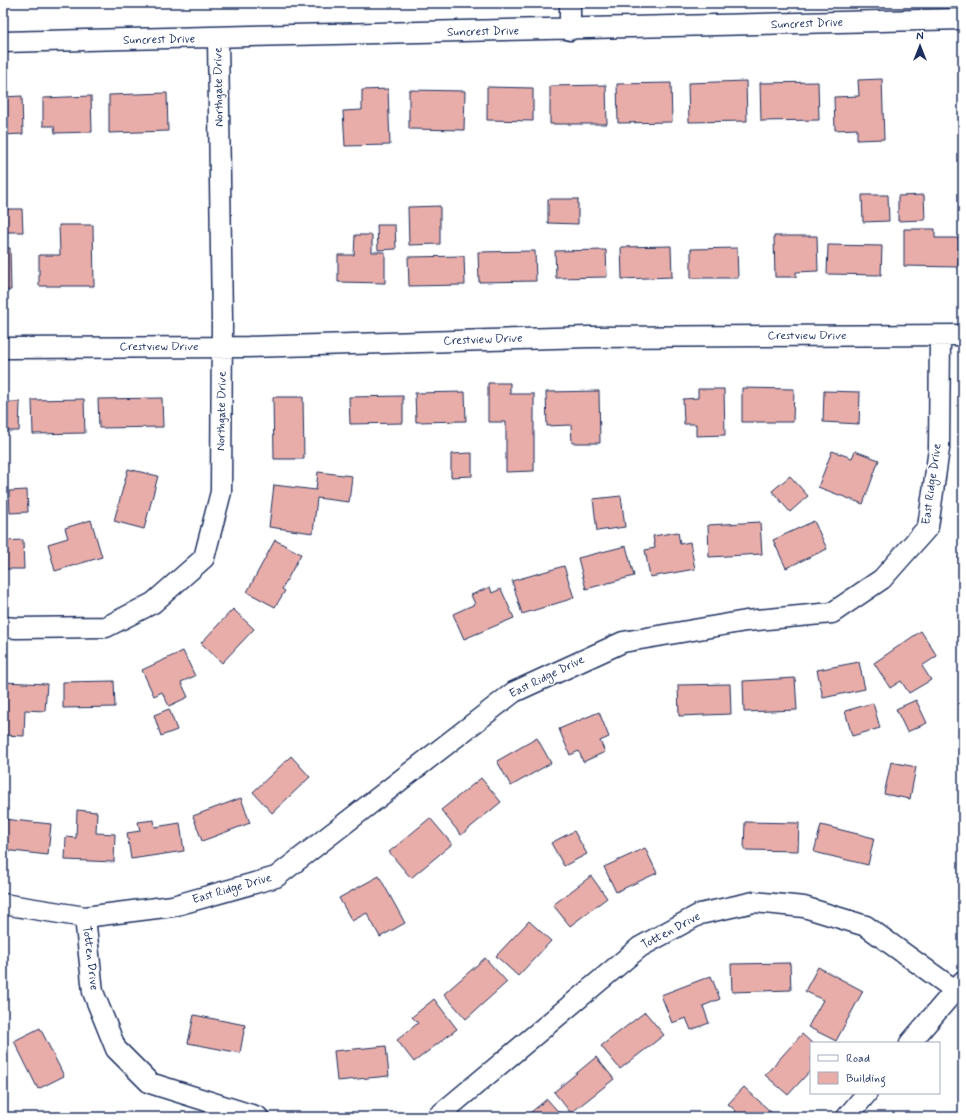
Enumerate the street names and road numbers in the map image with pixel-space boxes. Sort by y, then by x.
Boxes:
street label: Suncrest Drive [771,15,843,33]
street label: Suncrest Drive [447,23,519,41]
street label: Suncrest Drive [123,31,195,49]
street label: Northgate Drive [210,47,228,127]
street label: Crestview Drive [767,328,847,344]
street label: Crestview Drive [443,331,523,349]
street label: Crestview Drive [119,339,199,355]
street label: Northgate Drive [213,371,231,451]
street label: East Ridge Drive [918,442,946,526]
street label: East Ridge Drive [507,652,587,702]
street label: East Ridge Drive [190,870,274,908]
street label: Totten Drive [639,909,703,953]
street label: Totten Drive [78,925,102,991]

